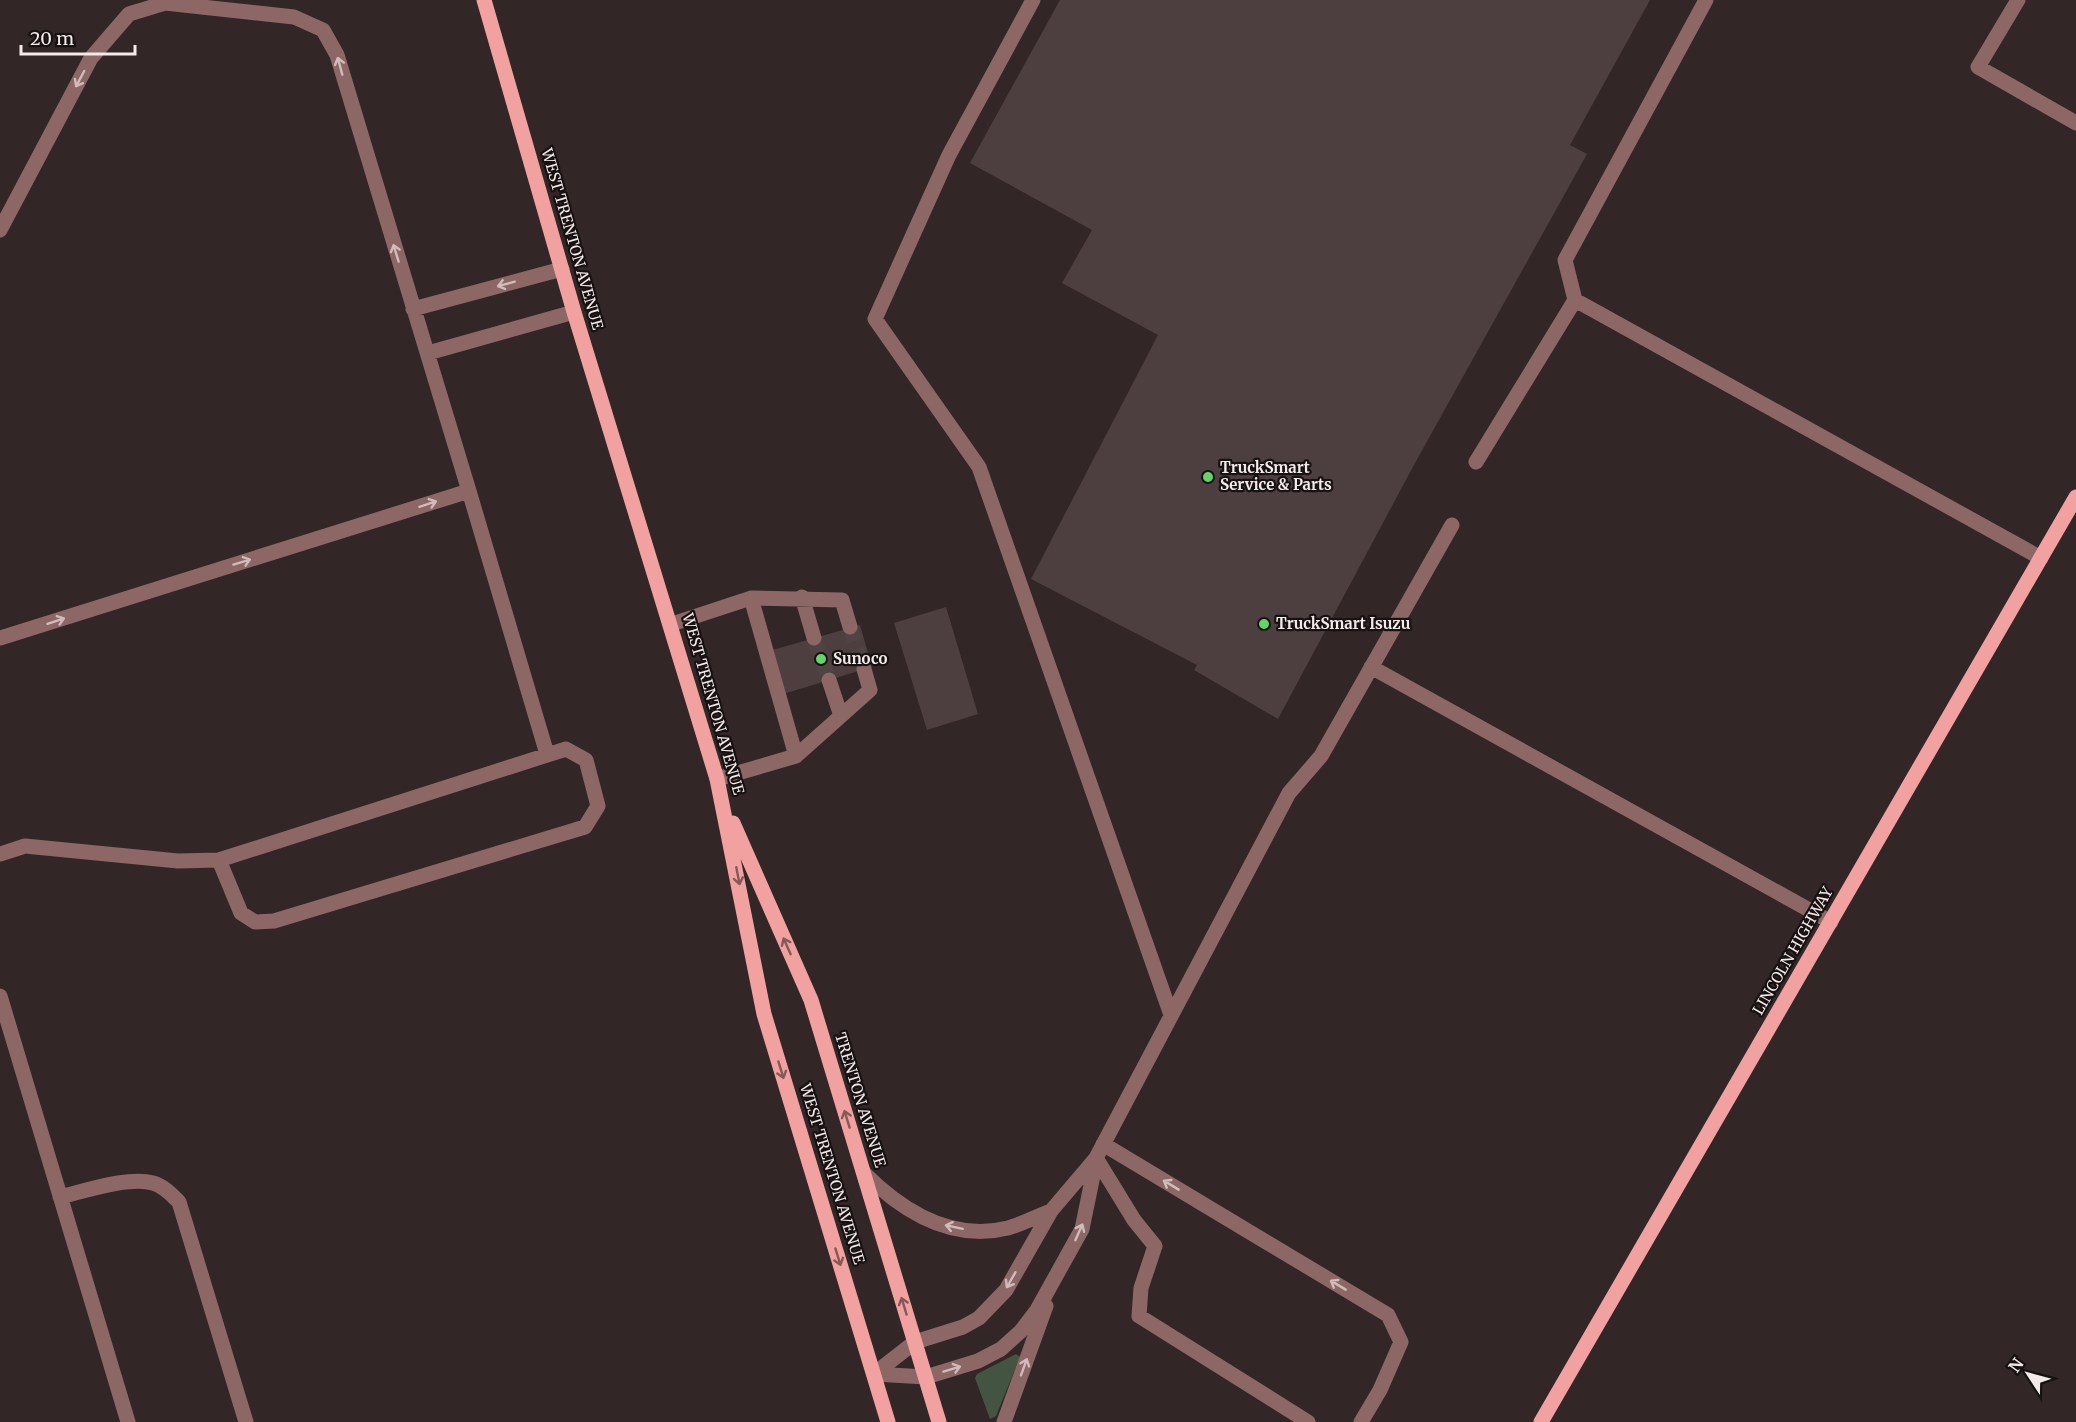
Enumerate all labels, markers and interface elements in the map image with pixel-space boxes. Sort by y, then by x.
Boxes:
scale bar [21,18,135,56]
text: 20 m [30,27,74,50]
one-way arrow [334,57,346,76]
one-way arrow [74,69,85,87]
street label: WEST TRENTON AVENUE [537,145,608,332]
one-way arrow [390,244,401,263]
one-way arrow [497,279,516,291]
place label: TruckSmart Service & Parts [1220,458,1332,494]
marker: TruckSmart Service & Parts [1201,470,1215,484]
one-way arrow [418,498,437,509]
one-way arrow [232,556,251,567]
street label: WEST TRENTON AVENUE [678,610,749,797]
place label: TruckSmart Isuzu [1276,614,1411,633]
one-way arrow [46,615,65,626]
marker: TruckSmart Isuzu [1257,617,1271,631]
place label: Sunoco [833,649,888,668]
marker: Sunoco [814,652,828,666]
one-way arrow [732,866,743,886]
street label: LINCOLN HIGHWAY [1748,883,1837,1018]
one-way arrow [781,938,792,956]
street label: TRENTON AVENUE [831,1030,890,1170]
one-way arrow [776,1060,787,1079]
street label: WEST TRENTON AVENUE [796,1080,869,1267]
one-way arrow [841,1110,852,1129]
one-way arrow [1163,1178,1180,1190]
one-way arrow [944,1221,964,1232]
one-way arrow [1074,1224,1086,1242]
one-way arrow [833,1247,844,1266]
one-way arrow [1005,1271,1017,1288]
one-way arrow [1330,1279,1347,1291]
one-way arrow [898,1297,909,1316]
north arrow [1998,1344,2058,1404]
text: N [2004,1354,2028,1376]
one-way arrow [1019,1358,1030,1377]
one-way arrow [942,1363,961,1374]

